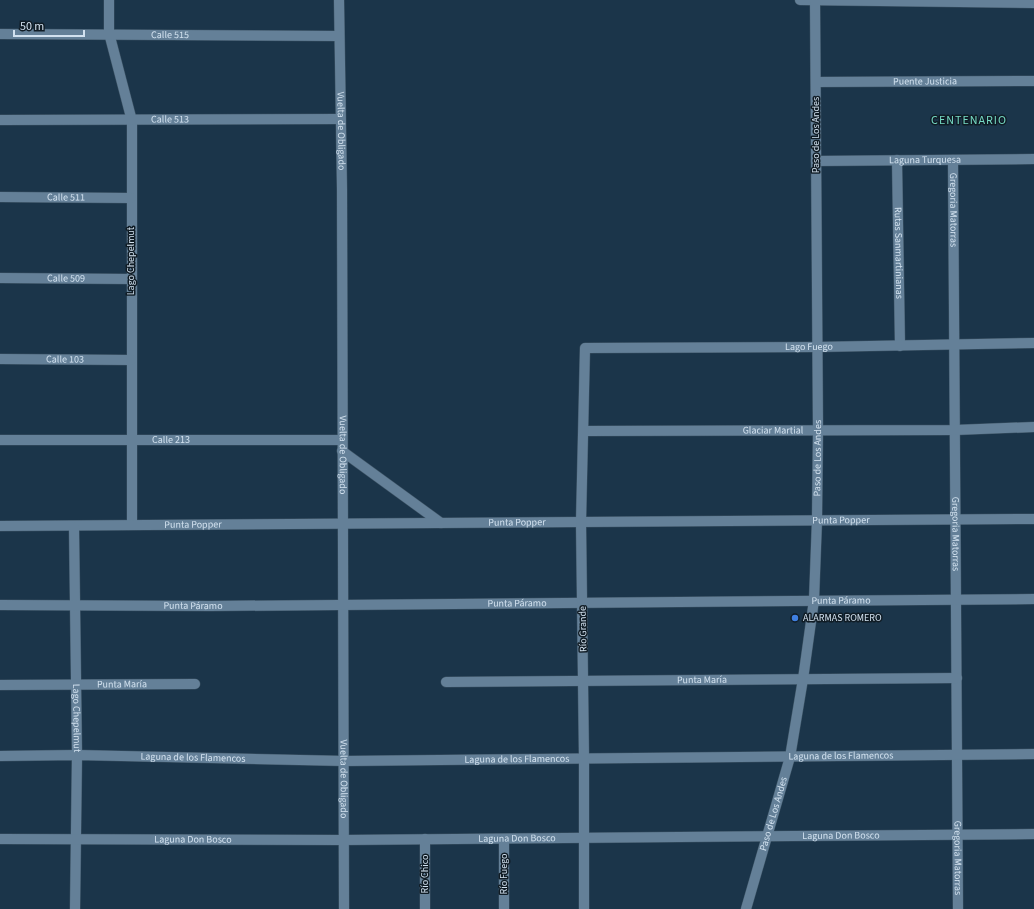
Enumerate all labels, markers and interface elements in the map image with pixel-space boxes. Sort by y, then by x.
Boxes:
scale bar [14,12,84,38]
text: 50 m [20,18,44,35]
street label: Calle 515 [151,28,189,42]
street label: Puente Justicia [893,74,957,89]
street label: Vuelta de Obligado [333,92,349,170]
street label: Paso de Los Andes [809,97,823,173]
street label: Calle 513 [151,112,189,127]
district label: CENTENARIO [931,112,1007,129]
street label: Laguna Turquesa [889,153,961,167]
street label: Gregoria Matorras [946,173,961,247]
street label: Calle 511 [47,190,85,205]
street label: Rutas Sanmartinianas [891,207,906,299]
street label: Lago Chepelmut [124,226,138,295]
street label: Calle 509 [47,271,85,286]
street label: Lago Fuego [785,340,833,354]
street label: Calle 103 [46,352,84,367]
street label: Vuelta de Obligado [336,416,350,494]
street label: Paso de Los Andes [810,420,825,496]
street label: Glaciar Martial [743,423,804,438]
street label: Calle 213 [152,433,190,447]
street label: Gregoria Matorras [948,497,963,571]
street label: Punta Popper [812,513,870,528]
street label: Punta Popper [488,515,546,530]
street label: Punta Popper [164,517,222,532]
street label: Punta Páramo [811,593,871,608]
street label: Punta Páramo [487,596,547,611]
street label: Punta Páramo [163,599,223,613]
street label: Río Grande [576,606,590,652]
place label: ALARMAS ROMERO [803,611,882,625]
marker: ALARMAS ROMERO [790,613,800,623]
street label: Punta María [677,673,727,687]
street label: Punta María [97,677,147,692]
street label: Lago Chepelmut [69,684,84,753]
street label: Vuelta de Obligado [337,740,351,818]
street label: Laguna de los Flamencos [788,748,893,763]
street label: Laguna de los Flamencos [140,749,246,766]
street label: Laguna de los Flamencos [464,752,569,767]
street label: Paso de Los Andes [756,775,791,853]
street label: Gregoria Matorras [950,821,965,895]
street label: Laguna Don Bosco [802,828,880,843]
street label: Laguna Don Bosco [478,831,556,846]
street label: Laguna Don Bosco [154,832,232,847]
street label: Río Fuego [497,854,511,894]
street label: Río Chico [418,855,432,893]

